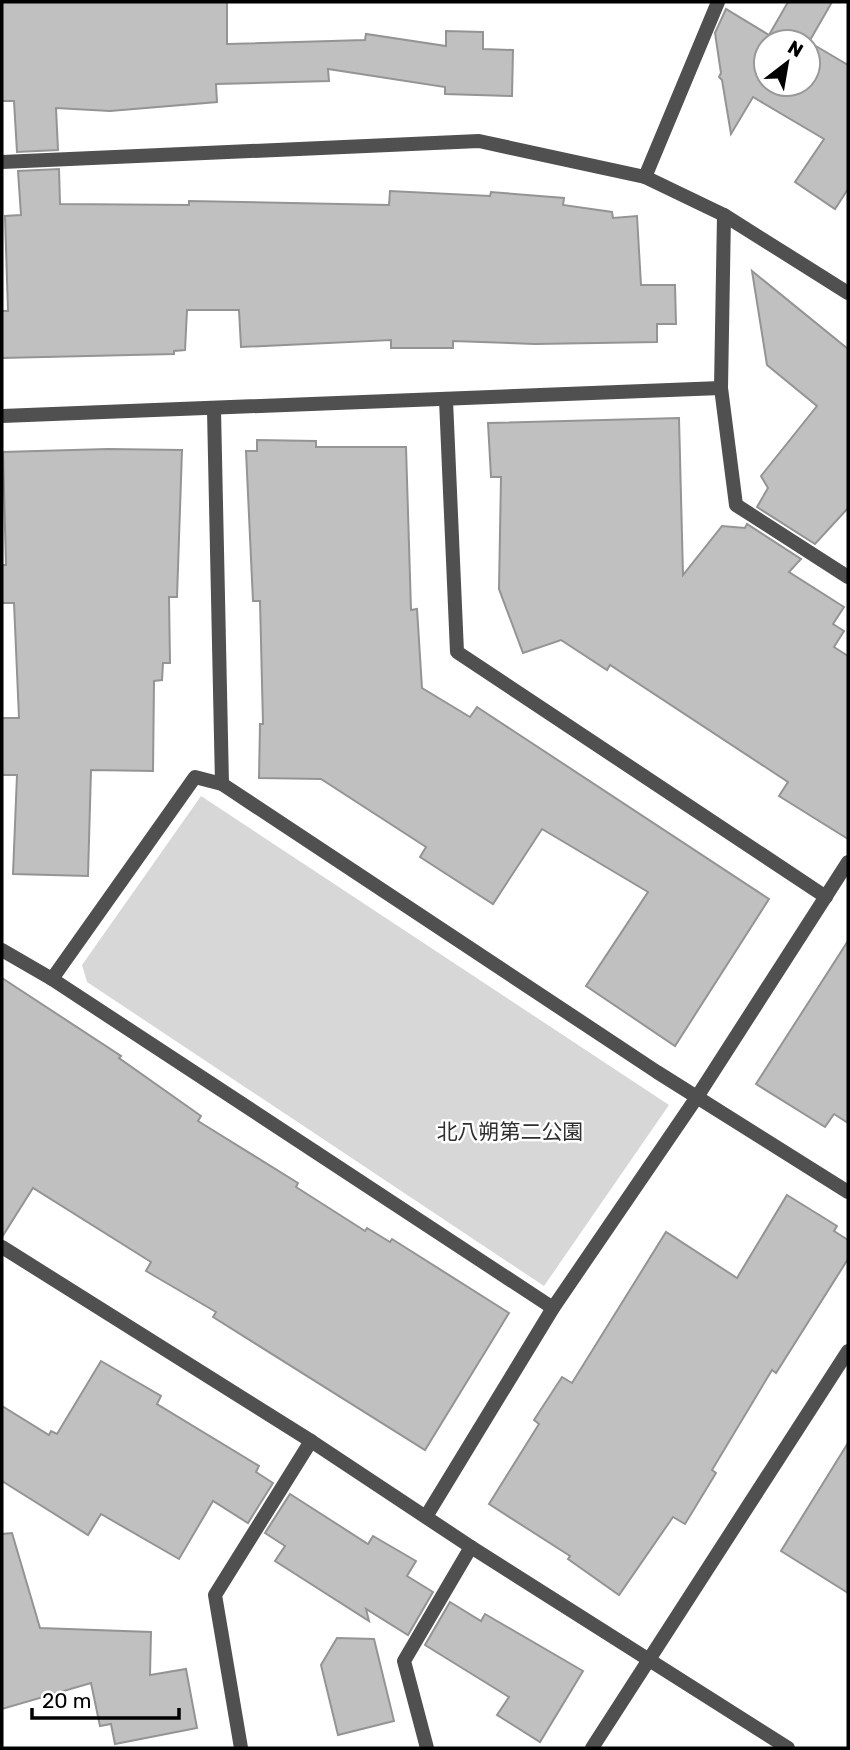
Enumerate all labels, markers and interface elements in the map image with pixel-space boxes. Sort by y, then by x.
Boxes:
north arrow [752,28,822,98]
text: N [784,35,807,62]
park label: 北八朔第二公園 [437,1119,584,1144]
scale bar [32,1676,178,1720]
text: 20 m [42,1688,91,1713]

